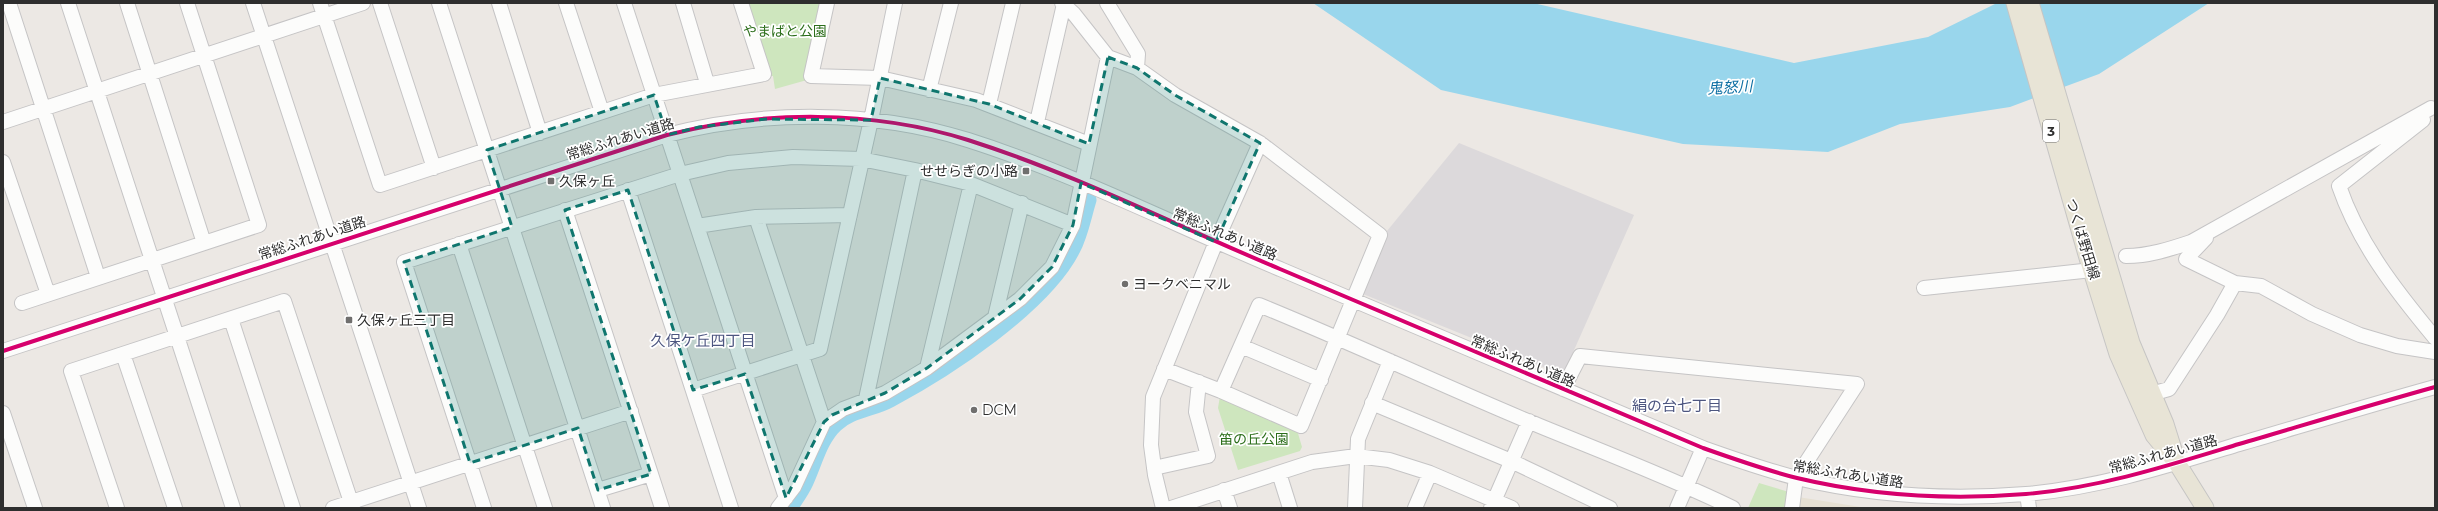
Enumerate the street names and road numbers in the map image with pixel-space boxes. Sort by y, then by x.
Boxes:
street label: 常総ふれあい道路 [564,114,676,164]
road number: 3 [2043,120,2059,142]
street label: つくば野田線 [2062,196,2104,282]
street label: 常総ふれあい道路 [1170,204,1280,264]
street label: 常総ふれあい道路 [256,212,368,264]
street label: 常総ふれあい道路 [1468,331,1578,391]
street label: 常総ふれあい道路 [2107,431,2219,477]
street label: 常総ふれあい道路 [1791,456,1905,492]

